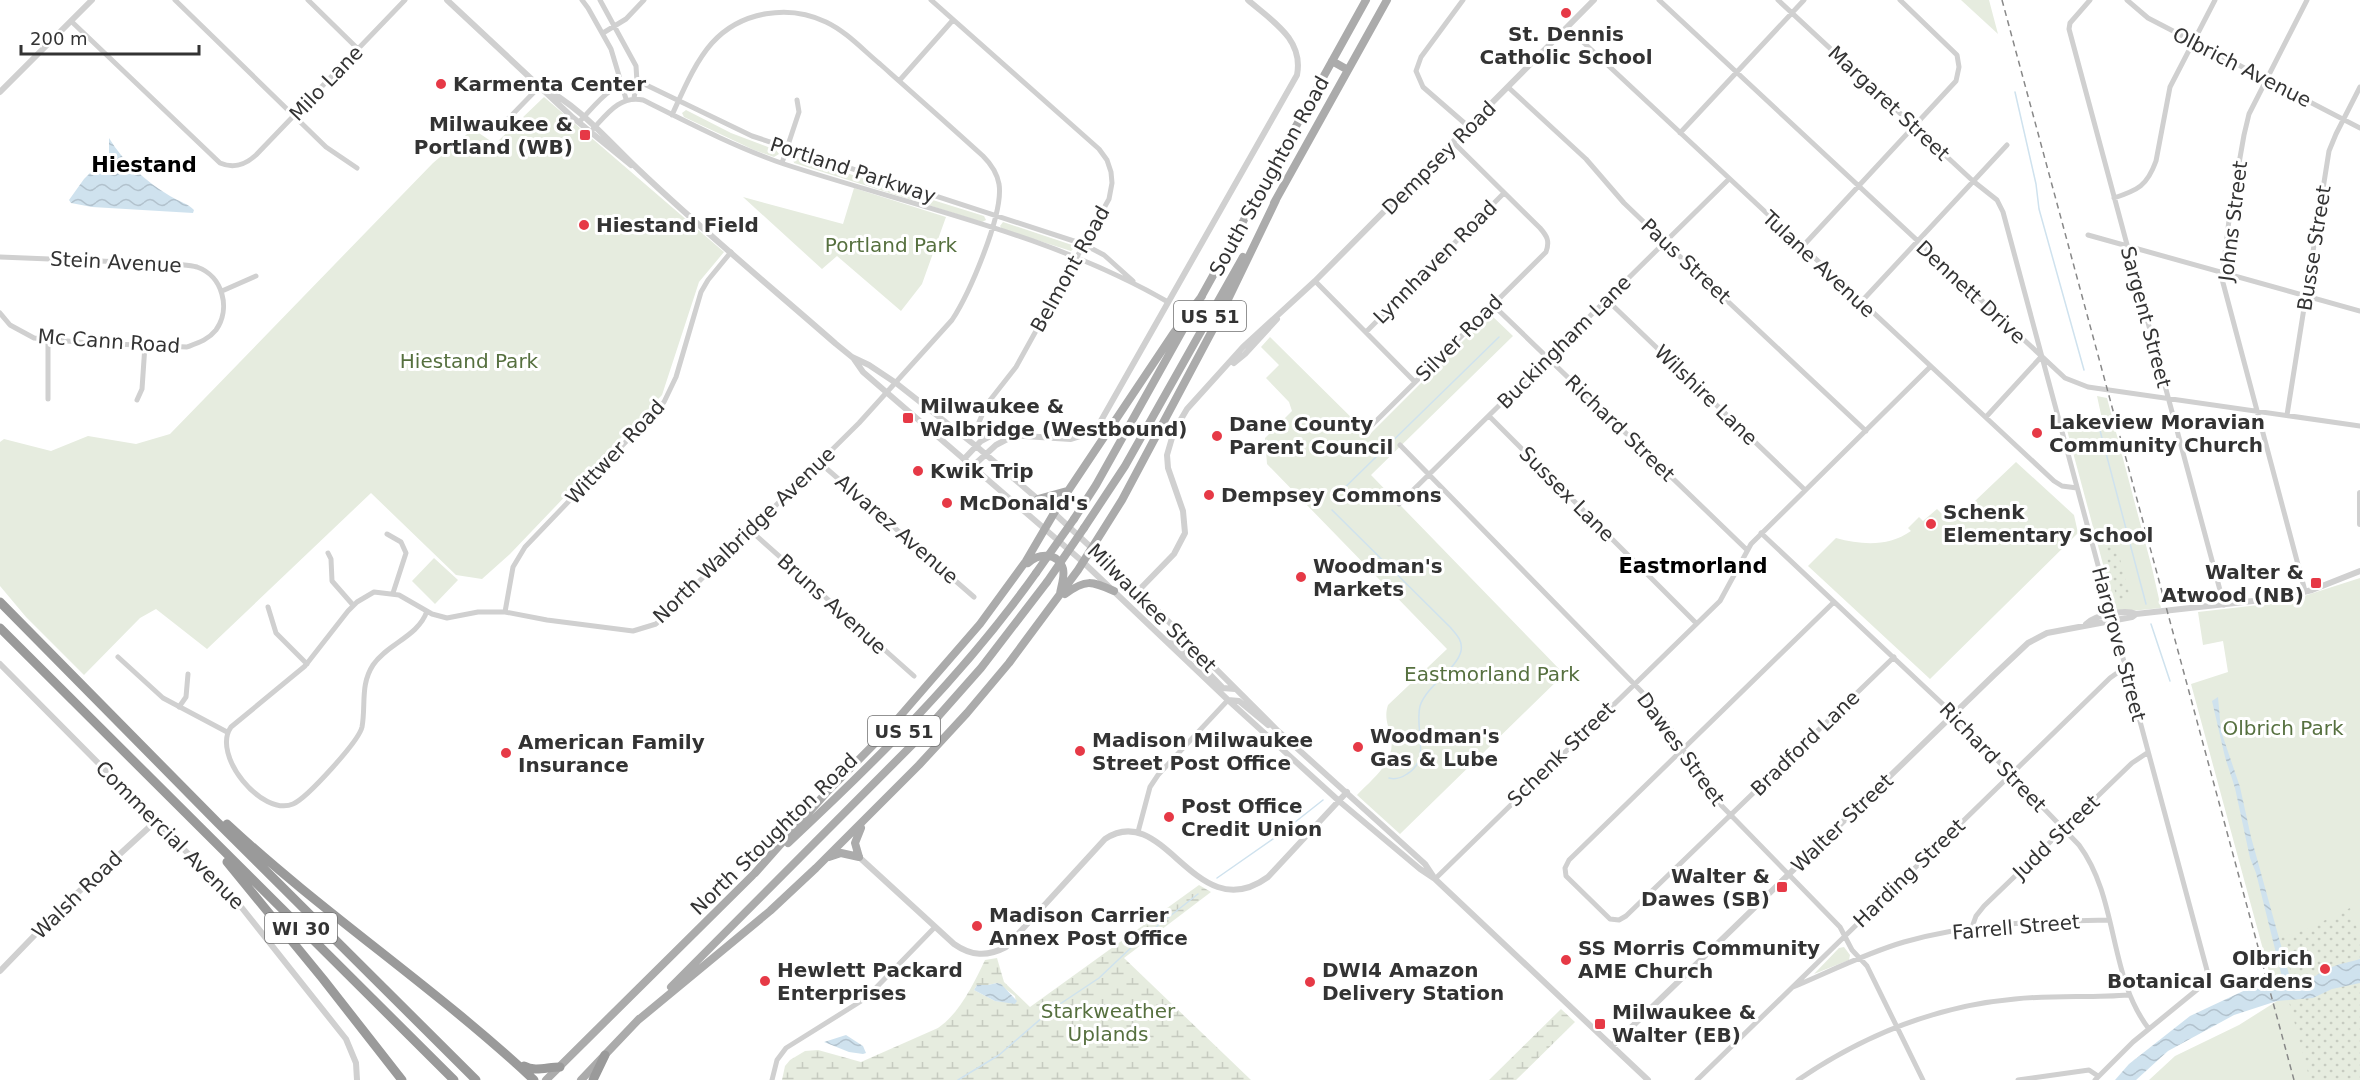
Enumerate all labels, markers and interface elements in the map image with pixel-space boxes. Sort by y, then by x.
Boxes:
marker: St. Dennis Catholic School [1559,6,1573,20]
scale bar [21,18,200,56]
place label: St. Dennis Catholic School [1479,22,1653,69]
street label: Olbrich Avenue [2169,22,2315,112]
text: 200 m [30,28,88,49]
street label: Milo Lane [284,40,368,126]
street label: Margaret Street [1823,41,1955,166]
place label: Karmenta Center [453,72,646,96]
street label: South Stoughton Road [1204,72,1334,280]
marker: Karmenta Center [434,77,448,91]
street label: Dempsey Road [1377,96,1501,220]
place label: Milwaukee & Portland (WB) [414,112,573,159]
marker: Milwaukee & Portland (WB) [578,128,592,142]
street label: Portland Parkway [767,132,939,208]
district label: Hiestand [91,153,197,177]
street label: Johns Street [2213,159,2252,285]
street label: Busse Street [2292,183,2336,312]
street label: Lynnhaven Road [1368,195,1502,329]
street label: Belmont Road [1025,202,1115,336]
street label: Tulane Avenue [1757,205,1880,322]
place label: Hiestand Field [596,213,759,237]
street label: Paus Street [1636,213,1736,309]
marker: Hiestand Field [577,218,591,232]
park label: Portland Park [825,233,958,257]
street label: Dennett Drive [1911,235,2031,349]
street label: Sargent Street [2116,244,2176,391]
street label: Stein Avenue [50,247,182,277]
street label: Buckingham Lane [1492,270,1636,414]
street label: Silver Road [1411,290,1507,386]
road number: US 51 [1174,301,1246,331]
street label: Mc Cann Road [37,324,181,358]
street label: Wilshire Lane [1649,340,1763,450]
park label: Hiestand Park [400,349,539,373]
street label: Richard Street [1560,370,1680,486]
place label: Milwaukee & Walbridge (Westbound) [920,394,1187,441]
street label: Wittwer Road [561,395,669,509]
place label: Lakeview Moravian Community Church [2049,410,2265,457]
marker: Milwaukee & Walbridge (Westbound) [901,411,915,425]
place label: Dane County Parent Council [1229,412,1393,459]
marker: Lakeview Moravian Community Church [2030,426,2044,440]
marker: Dane County Parent Council [1210,429,1224,443]
street label: Sussex Lane [1514,441,1620,547]
street label: North Walbridge Avenue [648,442,840,628]
place label: Kwik Trip [930,459,1034,483]
marker: Kwik Trip [911,464,925,478]
street label: Alvarez Avenue [831,469,963,589]
place label: Dempsey Commons [1221,483,1442,507]
marker: Dempsey Commons [1202,488,1216,502]
place label: McDonald's [959,491,1088,515]
marker: McDonald's [940,496,954,510]
place label: Schenk Elementary School [1943,500,2153,547]
marker: Schenk Elementary School [1924,517,1938,531]
street label: Milwaukee Street [1083,539,1222,678]
street label: Bruns Avenue [773,549,891,659]
place label: Woodman's Markets [1313,554,1443,601]
district label: Eastmorland [1618,554,1768,578]
place label: Walter & Atwood (NB) [2161,560,2304,607]
street label: Hargrove Street [2087,564,2151,724]
marker: Woodman's Markets [1294,570,1308,584]
marker: Walter & Atwood (NB) [2309,576,2323,590]
park label: Eastmorland Park [1404,662,1580,686]
street label: Bradford Lane [1746,685,1864,801]
street label: Dawes Street [1632,688,1730,810]
street label: Schenk Street [1502,697,1620,811]
street label: Richard Street [1935,697,2051,817]
road number: US 51 [868,716,940,746]
park label: Olbrich Park [2222,716,2344,740]
place label: Woodman's Gas & Lube [1370,724,1500,771]
place label: Madison Milwaukee Street Post Office [1092,728,1313,775]
place label: American Family Insurance [518,730,705,777]
marker: Woodman's Gas & Lube [1351,740,1365,754]
marker: Madison Milwaukee Street Post Office [1073,744,1087,758]
marker: American Family Insurance [499,746,513,760]
street label: North Stoughton Road [686,748,862,920]
street label: Commercial Avenue [91,756,249,914]
street label: Walter Street [1786,768,1898,877]
street label: Judd Street [2006,790,2104,886]
place label: Post Office Credit Union [1181,794,1322,841]
marker: Post Office Credit Union [1162,810,1176,824]
street label: Harding Street [1848,814,1970,932]
street label: Walsh Road [27,846,127,944]
place label: Walter & Dawes (SB) [1641,864,1770,911]
marker: Walter & Dawes (SB) [1775,880,1789,894]
place label: Madison Carrier Annex Post Office [989,903,1188,950]
street label: Farrell Street [1951,909,2081,945]
road number: WI 30 [265,913,337,943]
marker: Madison Carrier Annex Post Office [970,919,984,933]
place label: SS Morris Community AME Church [1578,936,1820,983]
place label: Olbrich Botanical Gardens [2107,946,2313,993]
marker: SS Morris Community AME Church [1559,953,1573,967]
place label: Hewlett Packard Enterprises [777,958,963,1005]
place label: DWI4 Amazon Delivery Station [1322,958,1504,1005]
marker: Olbrich Botanical Gardens [2318,962,2332,976]
marker: Hewlett Packard Enterprises [758,974,772,988]
marker: DWI4 Amazon Delivery Station [1303,975,1317,989]
park label: Starkweather Uplands [1041,999,1176,1046]
place label: Milwaukee & Walter (EB) [1612,1000,1756,1047]
marker: Milwaukee & Walter (EB) [1593,1017,1607,1031]

